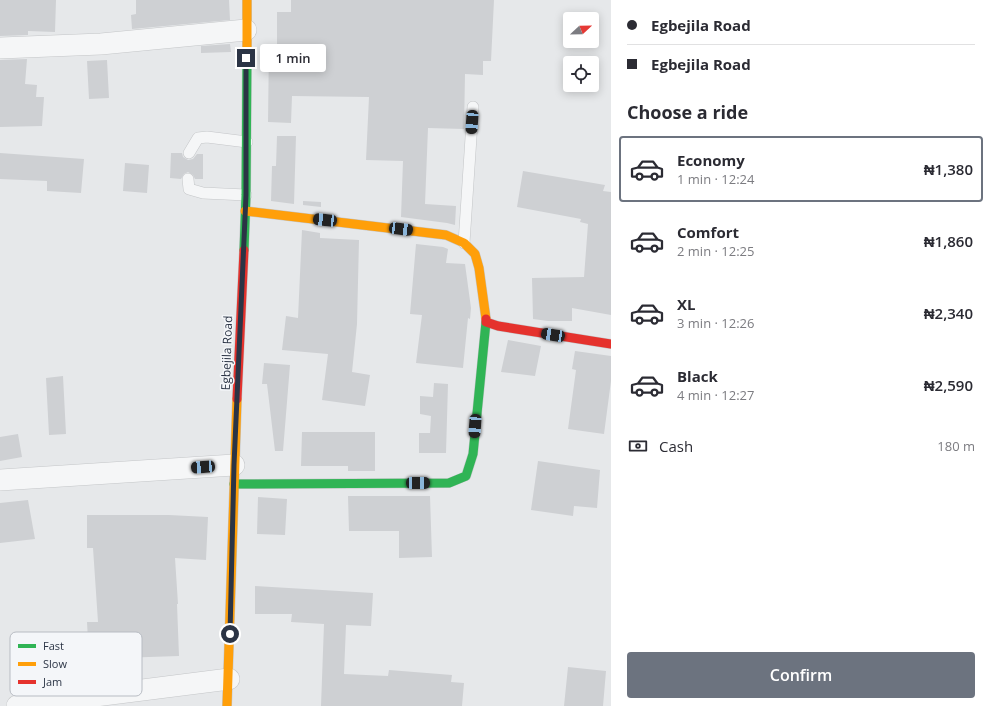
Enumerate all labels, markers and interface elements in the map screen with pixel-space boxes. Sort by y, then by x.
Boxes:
north arrow [563,12,599,48]
map controls [563,12,599,92]
text: Egbejila Road [651,15,751,35]
callout: 1 min [260,44,326,72]
route end [237,49,255,67]
text: 1 min [275,49,311,67]
text: Egbejila Road [651,54,751,74]
button: locate [563,56,599,92]
text: Choose a ride [627,100,748,124]
car [465,110,479,134]
text: Economy [677,150,745,170]
icon: car [629,151,665,187]
text: ₦1,380 [924,159,973,179]
text: 1 min · 12:24 [677,170,754,188]
car [312,213,338,227]
car [388,222,414,236]
text: Comfort [677,222,739,242]
icon: car [629,223,665,259]
text: ₦1,860 [924,231,973,251]
text: 2 min · 12:25 [677,242,754,260]
text: XL [677,294,695,314]
icon: car [629,295,665,331]
text: ₦2,340 [924,303,973,323]
text: 3 min · 12:26 [677,314,754,332]
street label: Egbejila Road [217,315,236,391]
car [540,327,566,343]
text: Black [677,366,718,386]
icon: car [629,367,665,403]
text: ₦2,590 [924,375,973,395]
text: 4 min · 12:27 [677,386,754,404]
car [468,414,482,438]
icon: cash [627,435,649,457]
text: Cash [659,436,693,456]
text: 180 m [937,437,975,455]
car [191,460,215,474]
car [406,477,430,489]
route start [221,625,239,643]
legend [10,632,142,696]
text: Fast [43,638,64,653]
button: Confirm [627,652,975,698]
text: Slow [43,656,67,671]
text: Jam [42,674,62,689]

